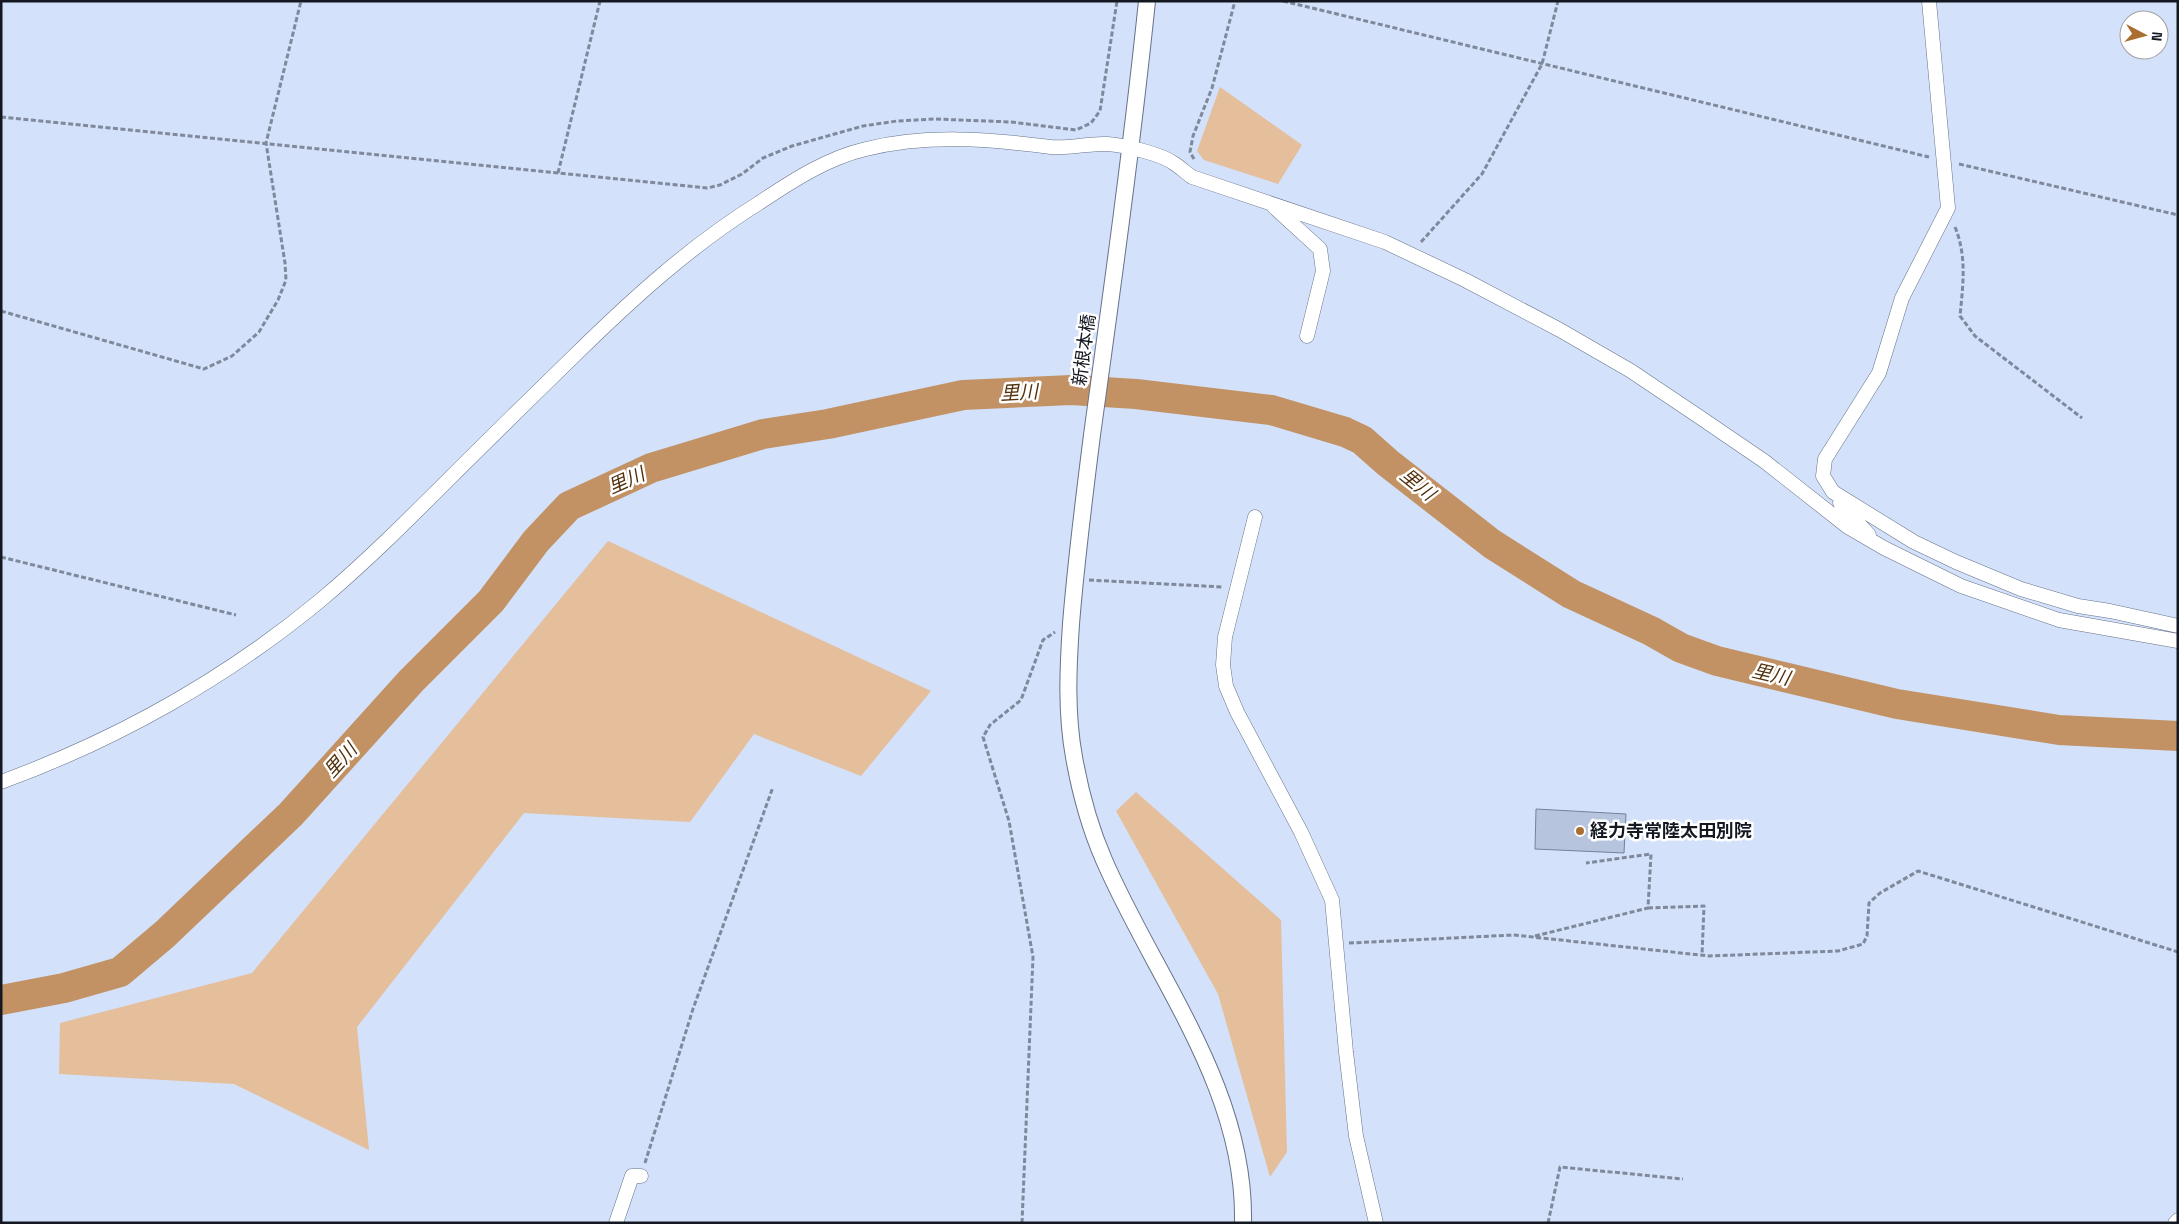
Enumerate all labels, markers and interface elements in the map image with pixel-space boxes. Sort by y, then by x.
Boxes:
north arrow [2119,10,2169,60]
text: N [2147,31,2166,42]
street label: 新根本橋 [1067,313,1100,387]
water label: 里川 [999,379,1041,406]
water label: 里川 [604,460,650,500]
water label: 里川 [1395,463,1442,507]
water label: 里川 [1750,658,1794,691]
water label: 里川 [318,736,364,783]
place label: 経力寺常陸太田別院 [1590,819,1752,842]
marker: 経力寺常陸太田別院 [1574,825,1586,837]

